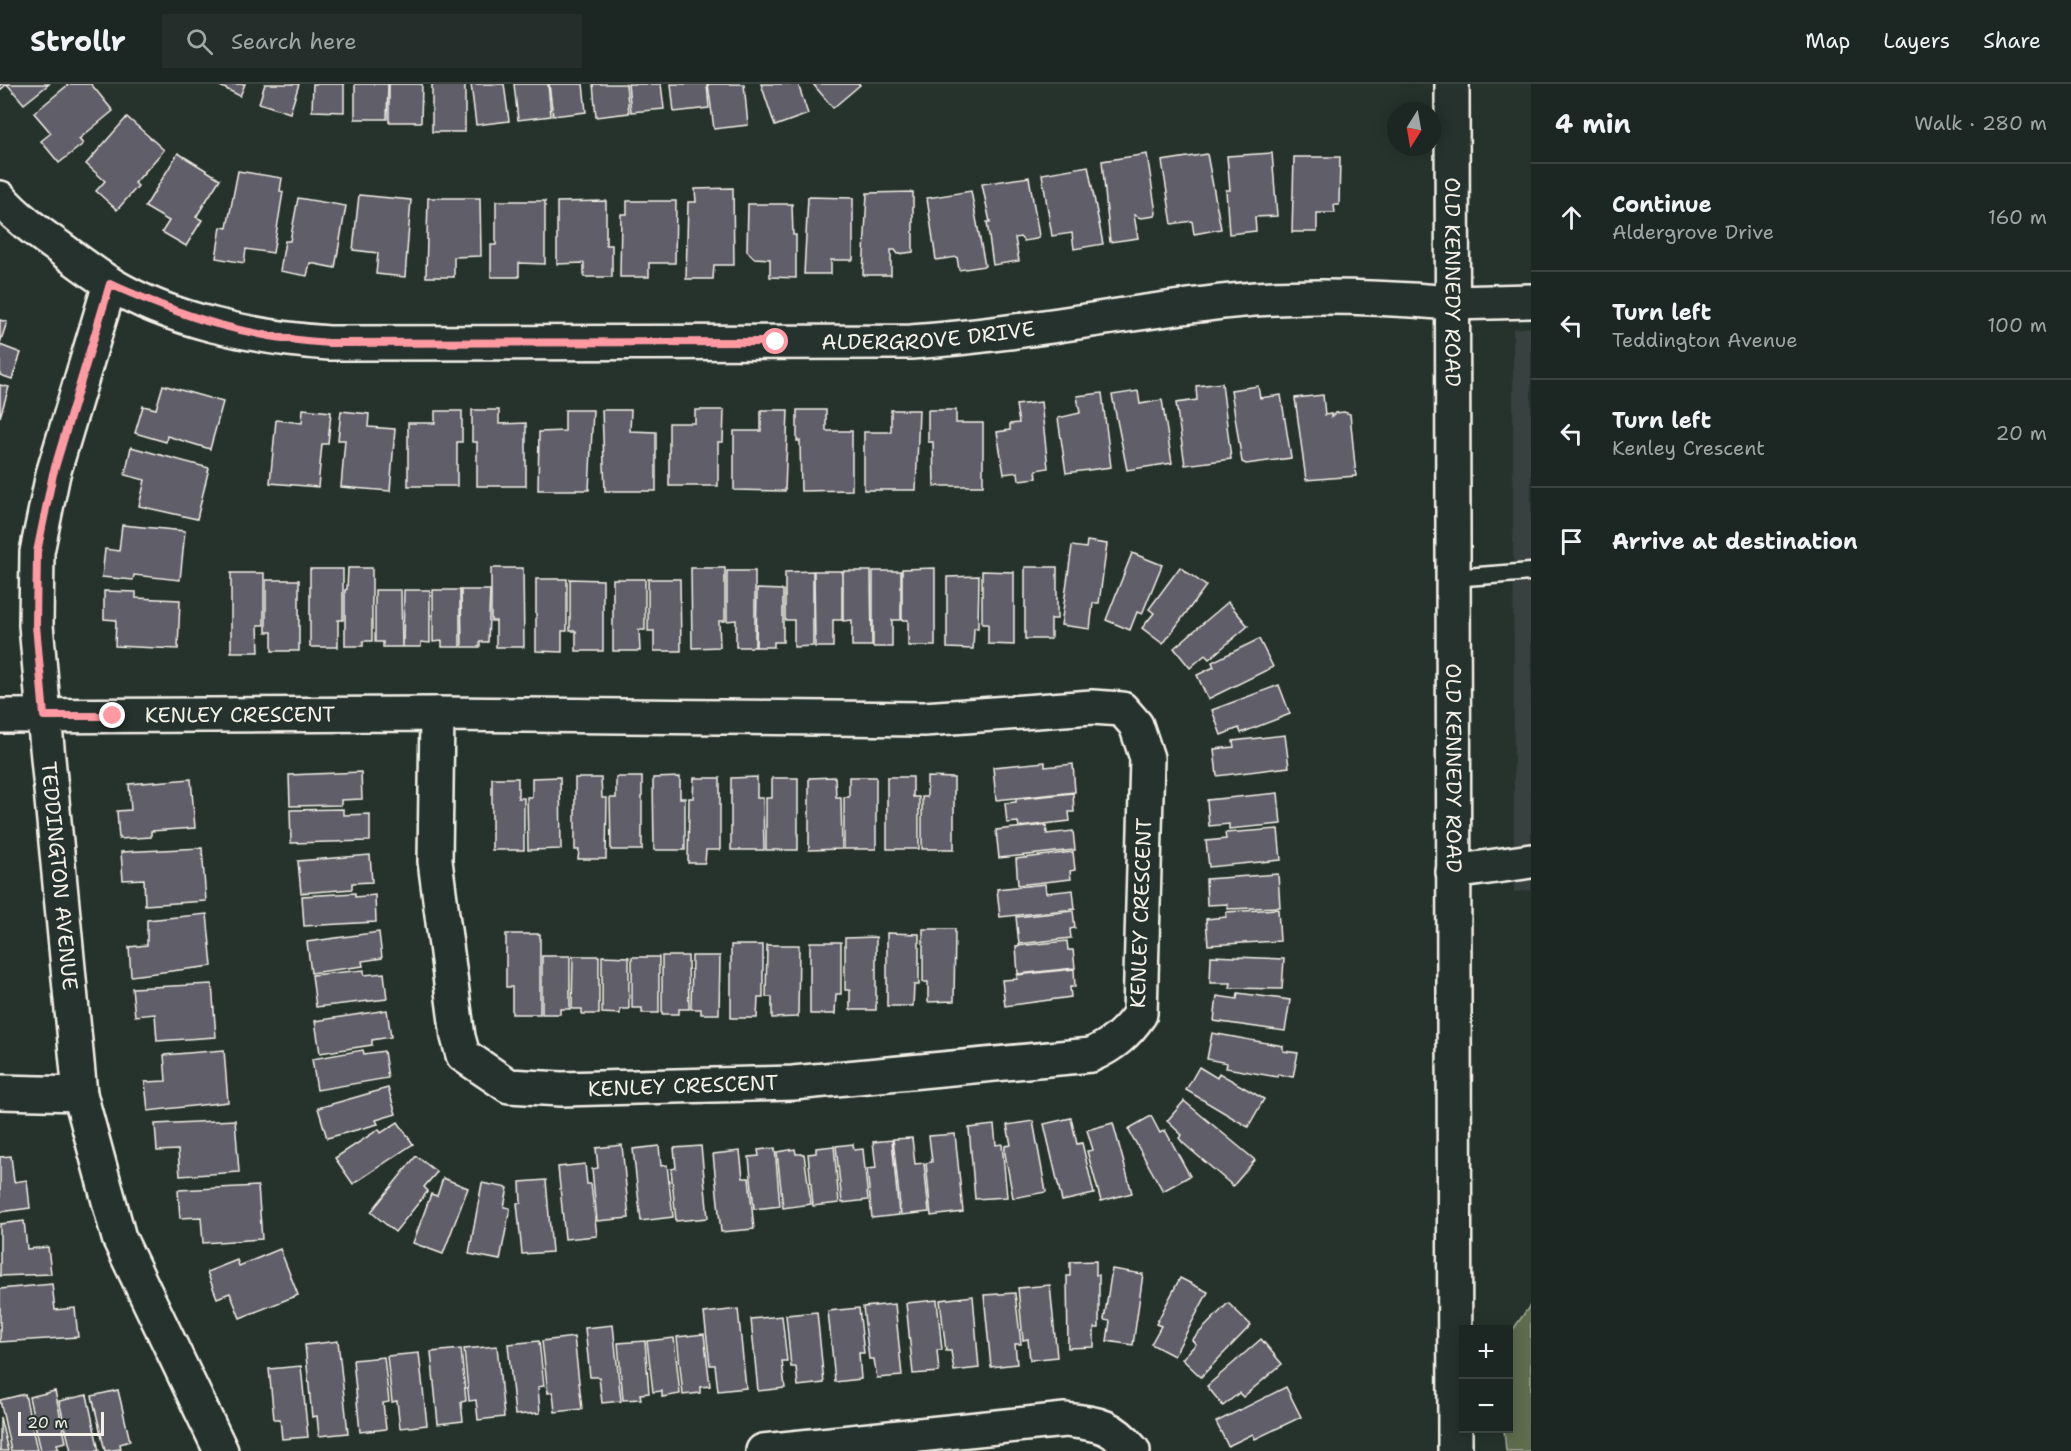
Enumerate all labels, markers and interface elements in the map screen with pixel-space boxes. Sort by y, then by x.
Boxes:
search box [162,14,582,68]
text: Strollr [30,22,126,60]
icon: search [183,25,216,58]
text: Search here [231,27,357,56]
text: Map [1805,27,1850,55]
text: Layers [1883,27,1950,55]
text: Share [1983,27,2041,55]
north arrow [1387,102,1441,156]
text: 4 min [1555,106,1631,141]
text: Walk · 280 m [1914,110,2047,136]
street label: OLD KENNEDY ROAD [1438,177,1467,387]
text: Continue [1612,190,1712,219]
icon: ahead [1555,201,1588,234]
text: 160 m [1988,204,2047,230]
text: Aldergrove Drive [1612,219,1774,245]
text: Turn left [1612,298,1711,327]
icon: left [1555,309,1588,342]
text: 100 m [1987,312,2047,338]
street label: ALDERGROVE DRIVE [821,315,1037,356]
text: Teddington Avenue [1612,327,1798,353]
route start [762,328,788,354]
text: Turn left [1612,406,1711,435]
icon: left [1555,417,1588,450]
text: 20 m [1996,420,2047,446]
text: Kenley Crescent [1612,435,1765,461]
icon: arrive [1555,525,1588,558]
text: Arrive at destination [1612,527,1858,556]
street label: OLD KENNEDY ROAD [1439,663,1468,873]
street label: KENLEY CRESCENT [145,700,335,729]
route end [99,702,125,728]
street label: TEDDINGTON AVENUE [34,760,84,991]
street label: KENLEY CRESCENT [1124,817,1158,1009]
street label: KENLEY CRESCENT [587,1069,779,1103]
map controls [1459,1325,1513,1433]
button: + [1459,1325,1513,1379]
button: − [1459,1379,1513,1433]
scale bar [18,1409,104,1436]
text: 20 m [27,1412,68,1433]

